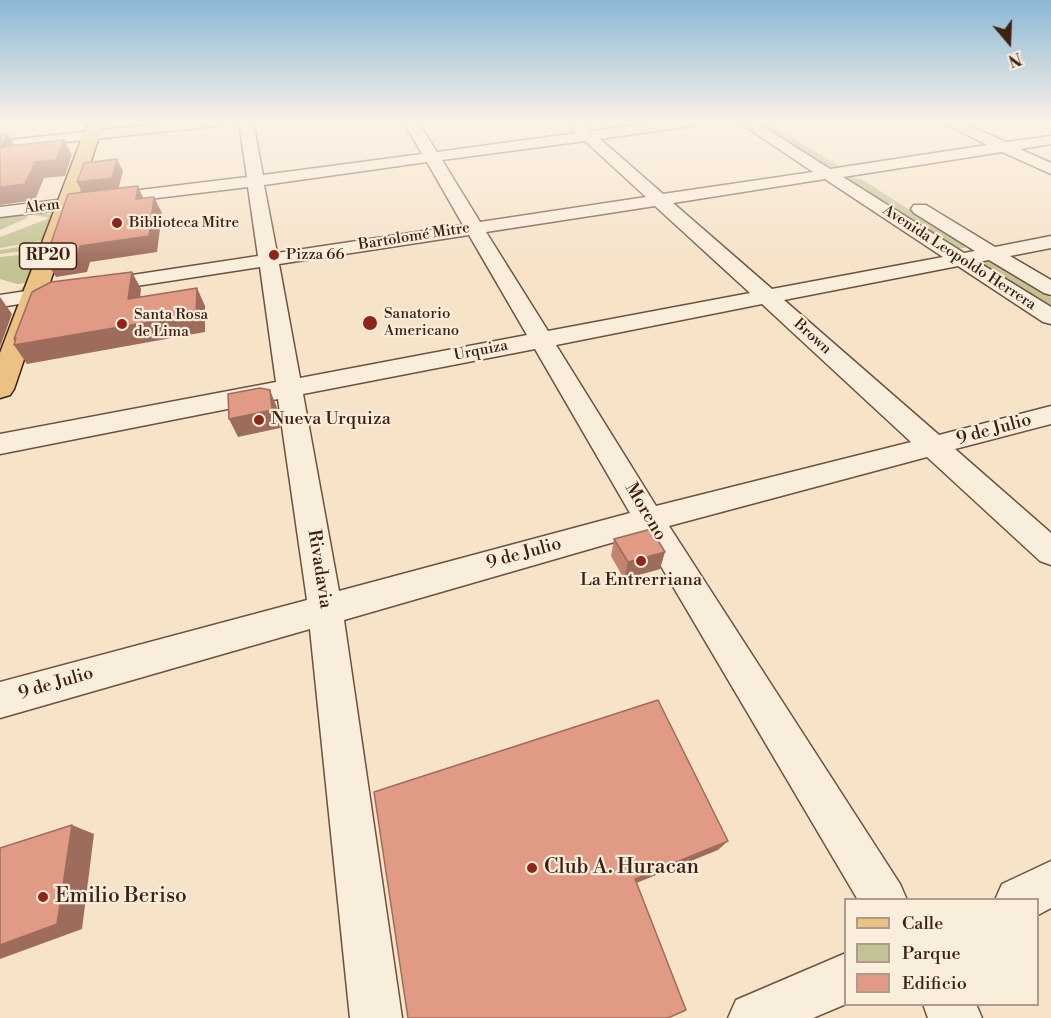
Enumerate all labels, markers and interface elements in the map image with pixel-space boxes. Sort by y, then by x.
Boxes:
north arrow [979,12,1039,72]
text: N [1006,48,1024,71]
street label: Alem [23,196,61,218]
street label: Avenida Leopoldo Herrera [879,202,1039,314]
place label: Biblioteca Mitre [129,214,239,232]
marker: Biblioteca Mitre [110,216,124,230]
street label: Bartolomé Mitre [357,219,471,255]
road number: RP20 [20,243,76,269]
place label: Pizza 66 [286,246,344,264]
marker: Pizza 66 [267,248,281,262]
place label: Sanatorio Americano [384,305,459,340]
place label: Santa Rosa de Lima [134,306,208,341]
marker: Sanatorio Americano [361,314,379,332]
street label: Brown [790,316,834,358]
marker: Santa Rosa de Lima [115,317,129,331]
street label: Urquiza [452,337,510,365]
place label: Nueva Urquiza [271,409,391,431]
street label: 9 de Julio [954,410,1034,450]
marker: Nueva Urquiza [252,413,266,427]
street label: Moreno [619,479,671,545]
street label: Rivadavia [302,528,336,610]
street label: 9 de Julio [484,534,564,574]
marker: La Entrerriana [634,554,648,568]
place label: La Entrerriana [580,570,702,592]
street label: 9 de Julio [16,663,96,705]
place label: Club A. Huracan [544,855,699,881]
marker: Club A. Huracan [525,861,539,875]
place label: Emilio Beriso [55,884,187,910]
marker: Emilio Beriso [36,890,50,904]
legend [844,898,1039,1006]
text: Calle [902,912,943,935]
text: Parque [902,942,961,965]
text: Edificio [902,972,967,995]

